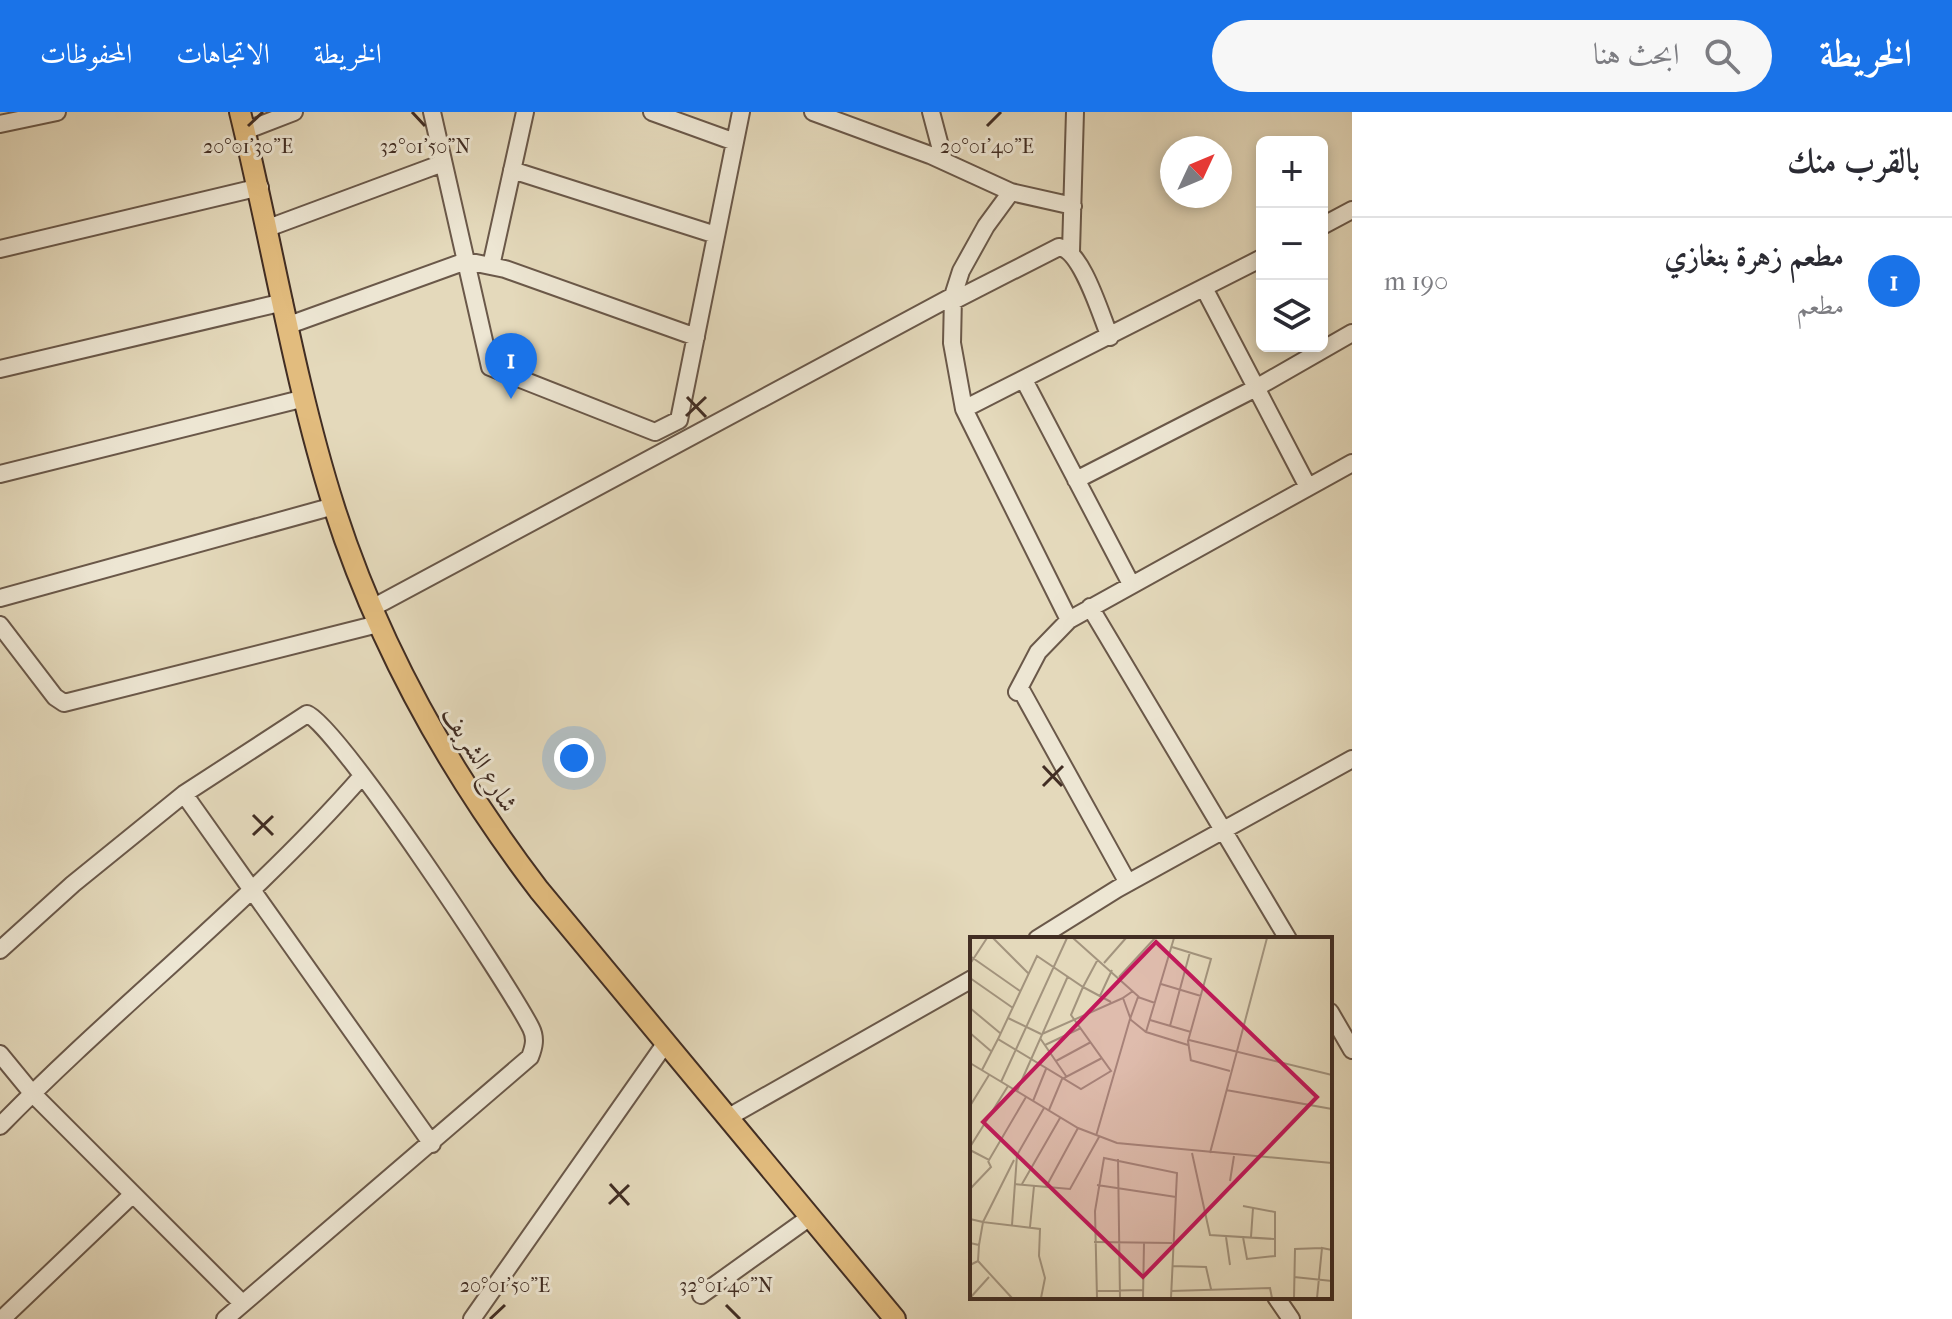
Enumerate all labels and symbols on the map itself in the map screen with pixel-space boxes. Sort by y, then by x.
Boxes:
text: 20°01'30"E [203,135,293,158]
text: 32°01'50"N [380,135,470,158]
text: 20°01'40"E [940,135,1034,158]
north arrow [1160,136,1232,208]
pin: 1 [485,333,537,399]
street label: شارع الشريف [430,700,525,821]
your location [554,738,594,778]
inset map [970,937,1332,1299]
text: 20°01'50"E [460,1274,550,1297]
text: 32°01'40"N [679,1274,773,1297]

